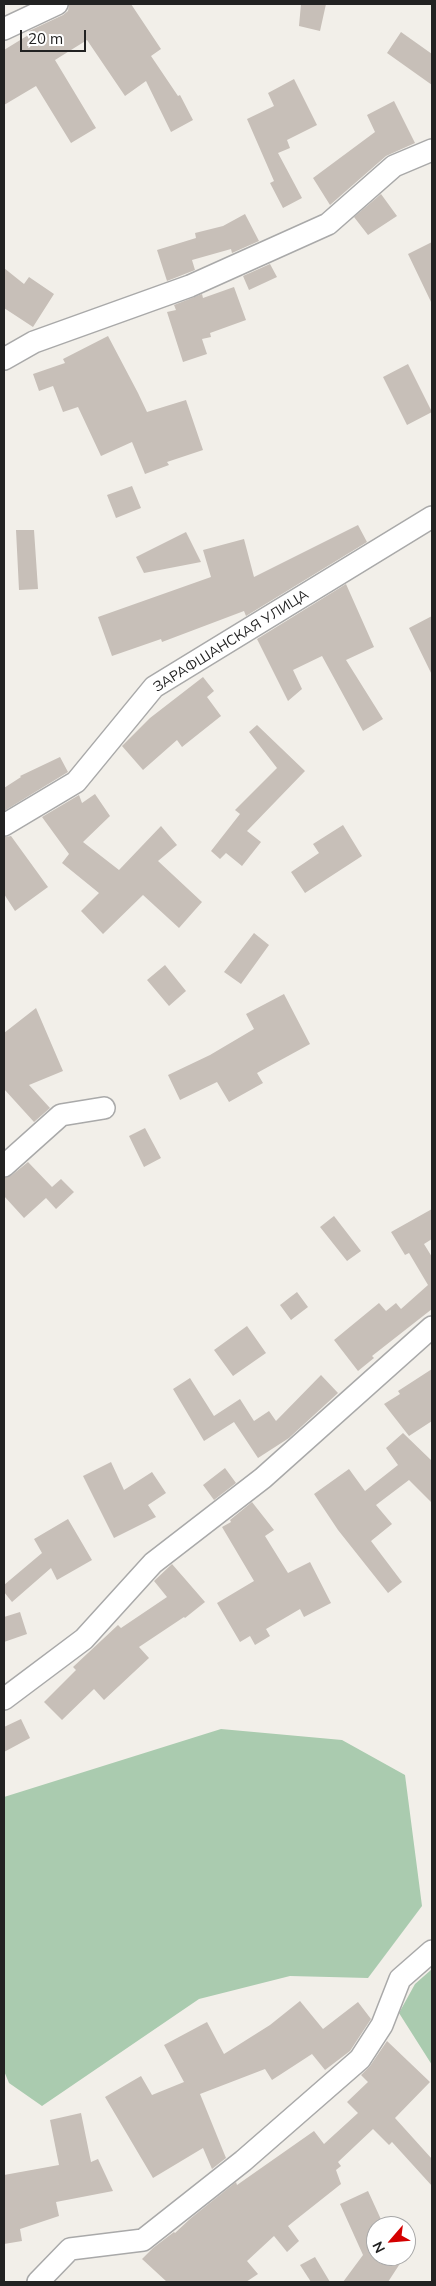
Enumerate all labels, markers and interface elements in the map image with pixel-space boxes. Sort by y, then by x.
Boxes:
scale bar [22,20,89,52]
text: 20 m [28,29,63,48]
street label: ЗАРАФШАНСКАЯ УЛИЦА [150,586,312,696]
north arrow [366,2216,416,2266]
text: N [368,2239,389,2256]

